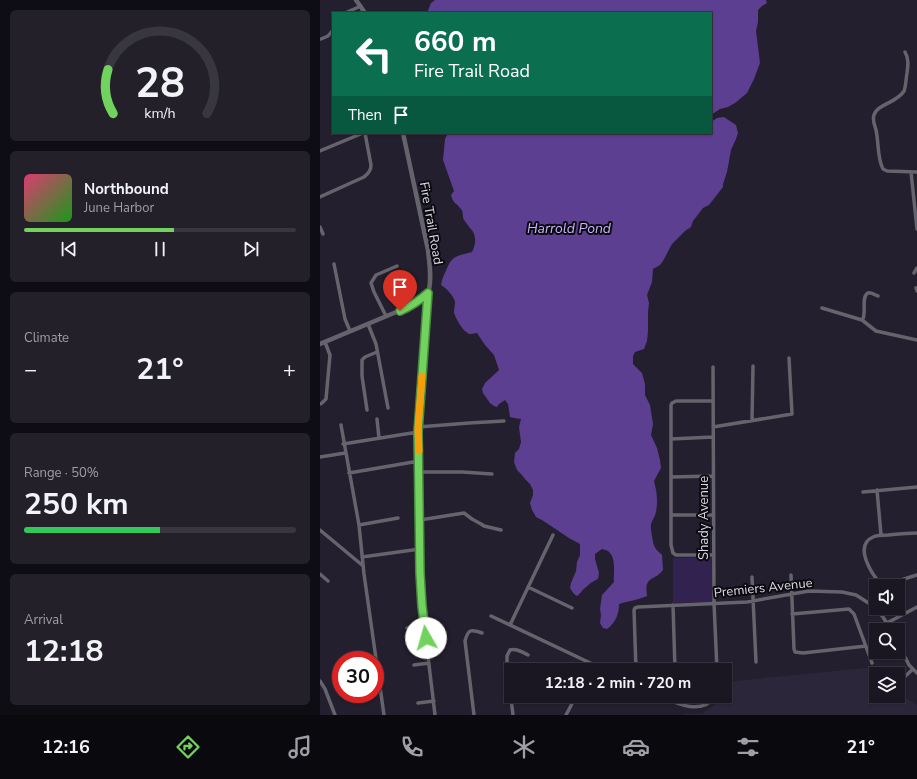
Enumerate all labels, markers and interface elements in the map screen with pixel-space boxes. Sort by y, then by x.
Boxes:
text: 660 m [414,23,497,61]
icon: left [348,28,400,80]
text: 28 [135,54,185,111]
text: Fire Trail Road [414,59,530,83]
text: km/h [144,103,176,122]
icon: arrive [390,104,412,126]
text: Then [348,105,382,125]
text: Northbound [84,179,169,199]
street label: Fire Trail Road [415,180,447,266]
text: June Harbor [84,199,154,217]
water label: Harrold Pond [527,219,612,238]
icon: previous [58,238,80,260]
icon: pause [149,238,171,260]
icon: next [240,238,262,260]
pin [383,270,417,311]
icon: arrive [389,276,411,298]
text: Climate [24,329,69,347]
text: 21° [136,349,184,390]
text: − [24,355,37,385]
text: + [283,355,296,385]
text: Range · 50% [24,464,99,482]
street label: Shady Avenue [695,476,713,560]
text: 250 km [24,484,129,525]
street label: Premiers Avenue [713,574,813,602]
map controls [869,579,905,703]
button: sound [869,579,905,615]
text: Arrival [24,611,63,629]
position arrow [405,617,447,659]
button: search [869,623,905,659]
text: 12:18 [24,631,103,672]
speed limit sign: 30 [332,651,384,703]
button: layers [869,667,905,703]
text: 12:18 · 2 min · 720 m [545,673,691,693]
icon: directions [174,733,202,761]
icon: music [286,733,314,761]
icon: phone [398,733,426,761]
icon: climate [510,733,538,761]
icon: car [622,733,650,761]
icon: filters [734,733,762,761]
text: 12:16 [42,735,90,759]
text: 21° [846,735,875,759]

